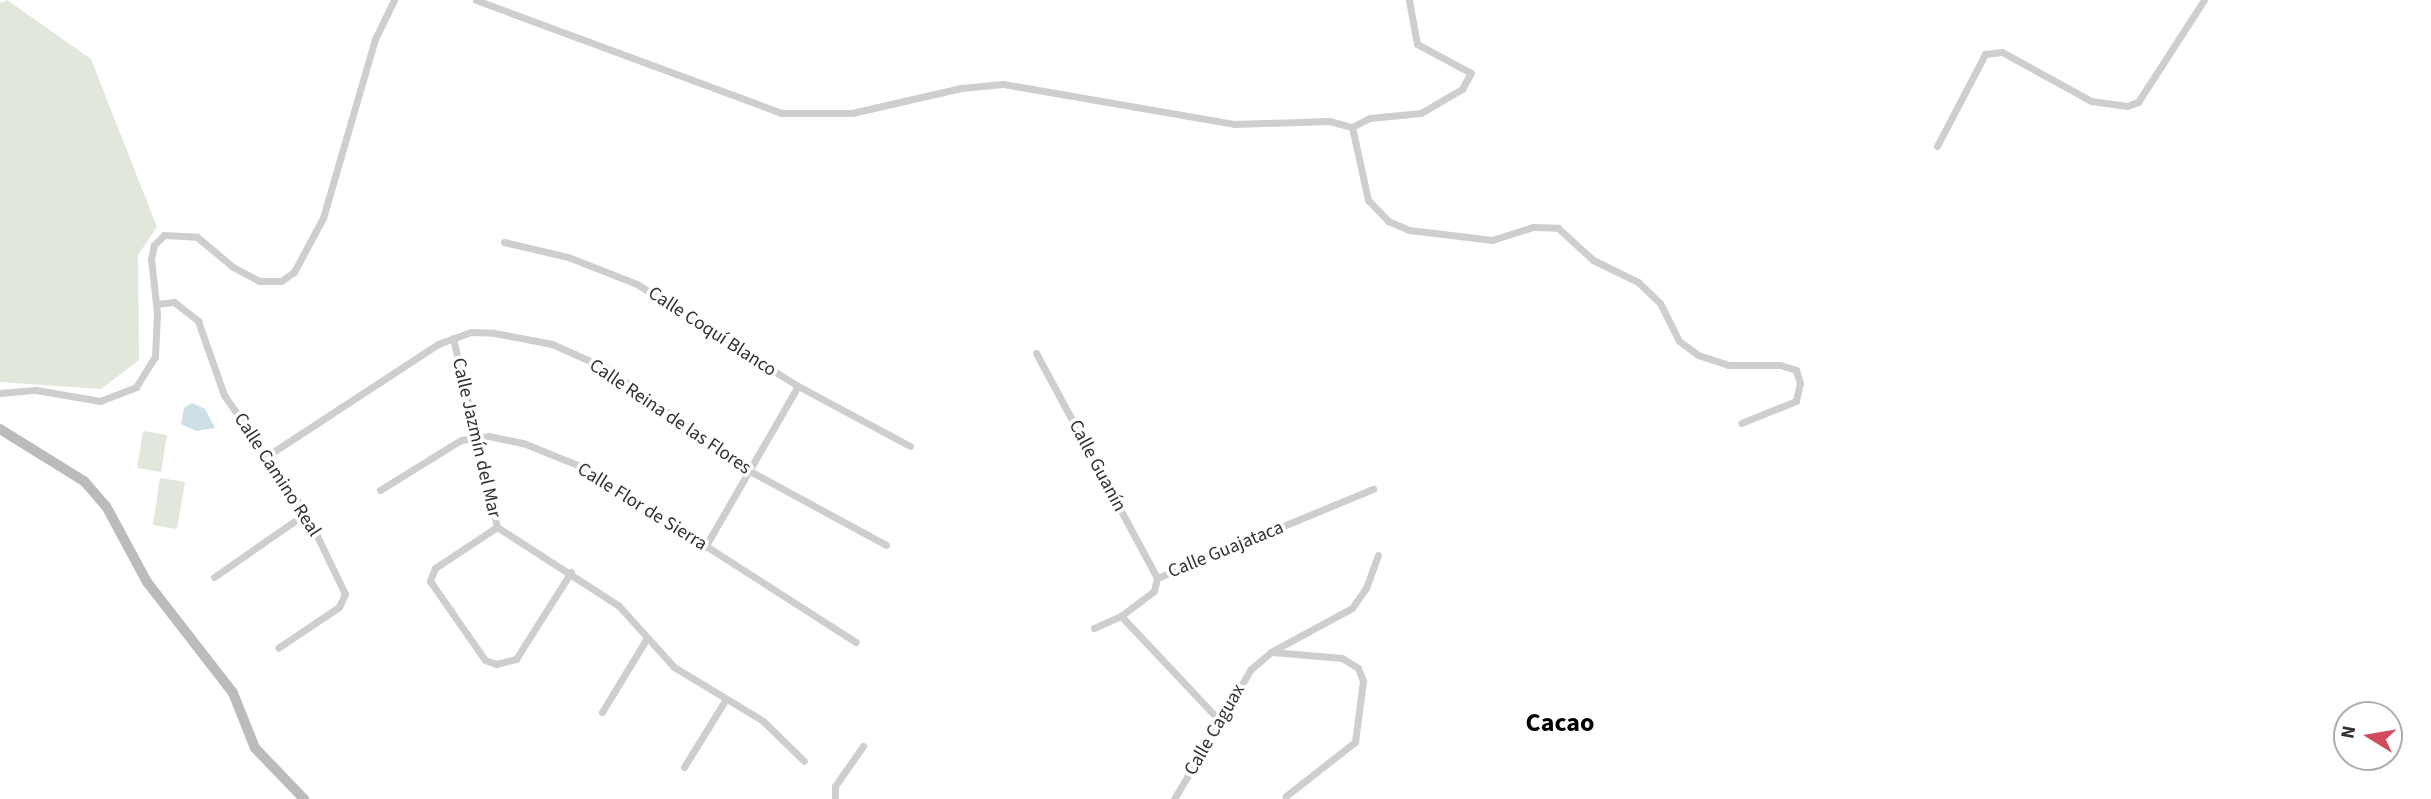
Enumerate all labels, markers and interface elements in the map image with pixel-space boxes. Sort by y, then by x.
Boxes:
street label: Calle Coquí Blanco [644,282,780,382]
street label: Calle Reina de las Flores [585,354,755,480]
street label: Calle Jazmín del Mar [447,356,505,520]
street label: Calle Camino Real [229,409,325,541]
street label: Calle Guanín [1063,416,1131,516]
street label: Calle Flor de Sierra [573,458,711,556]
street label: Calle Guajataca [1165,516,1287,584]
street label: Calle Caguax [1180,680,1250,780]
north arrow [2333,701,2403,771]
district label: Cacao [1526,707,1594,739]
text: N [2334,724,2363,741]

